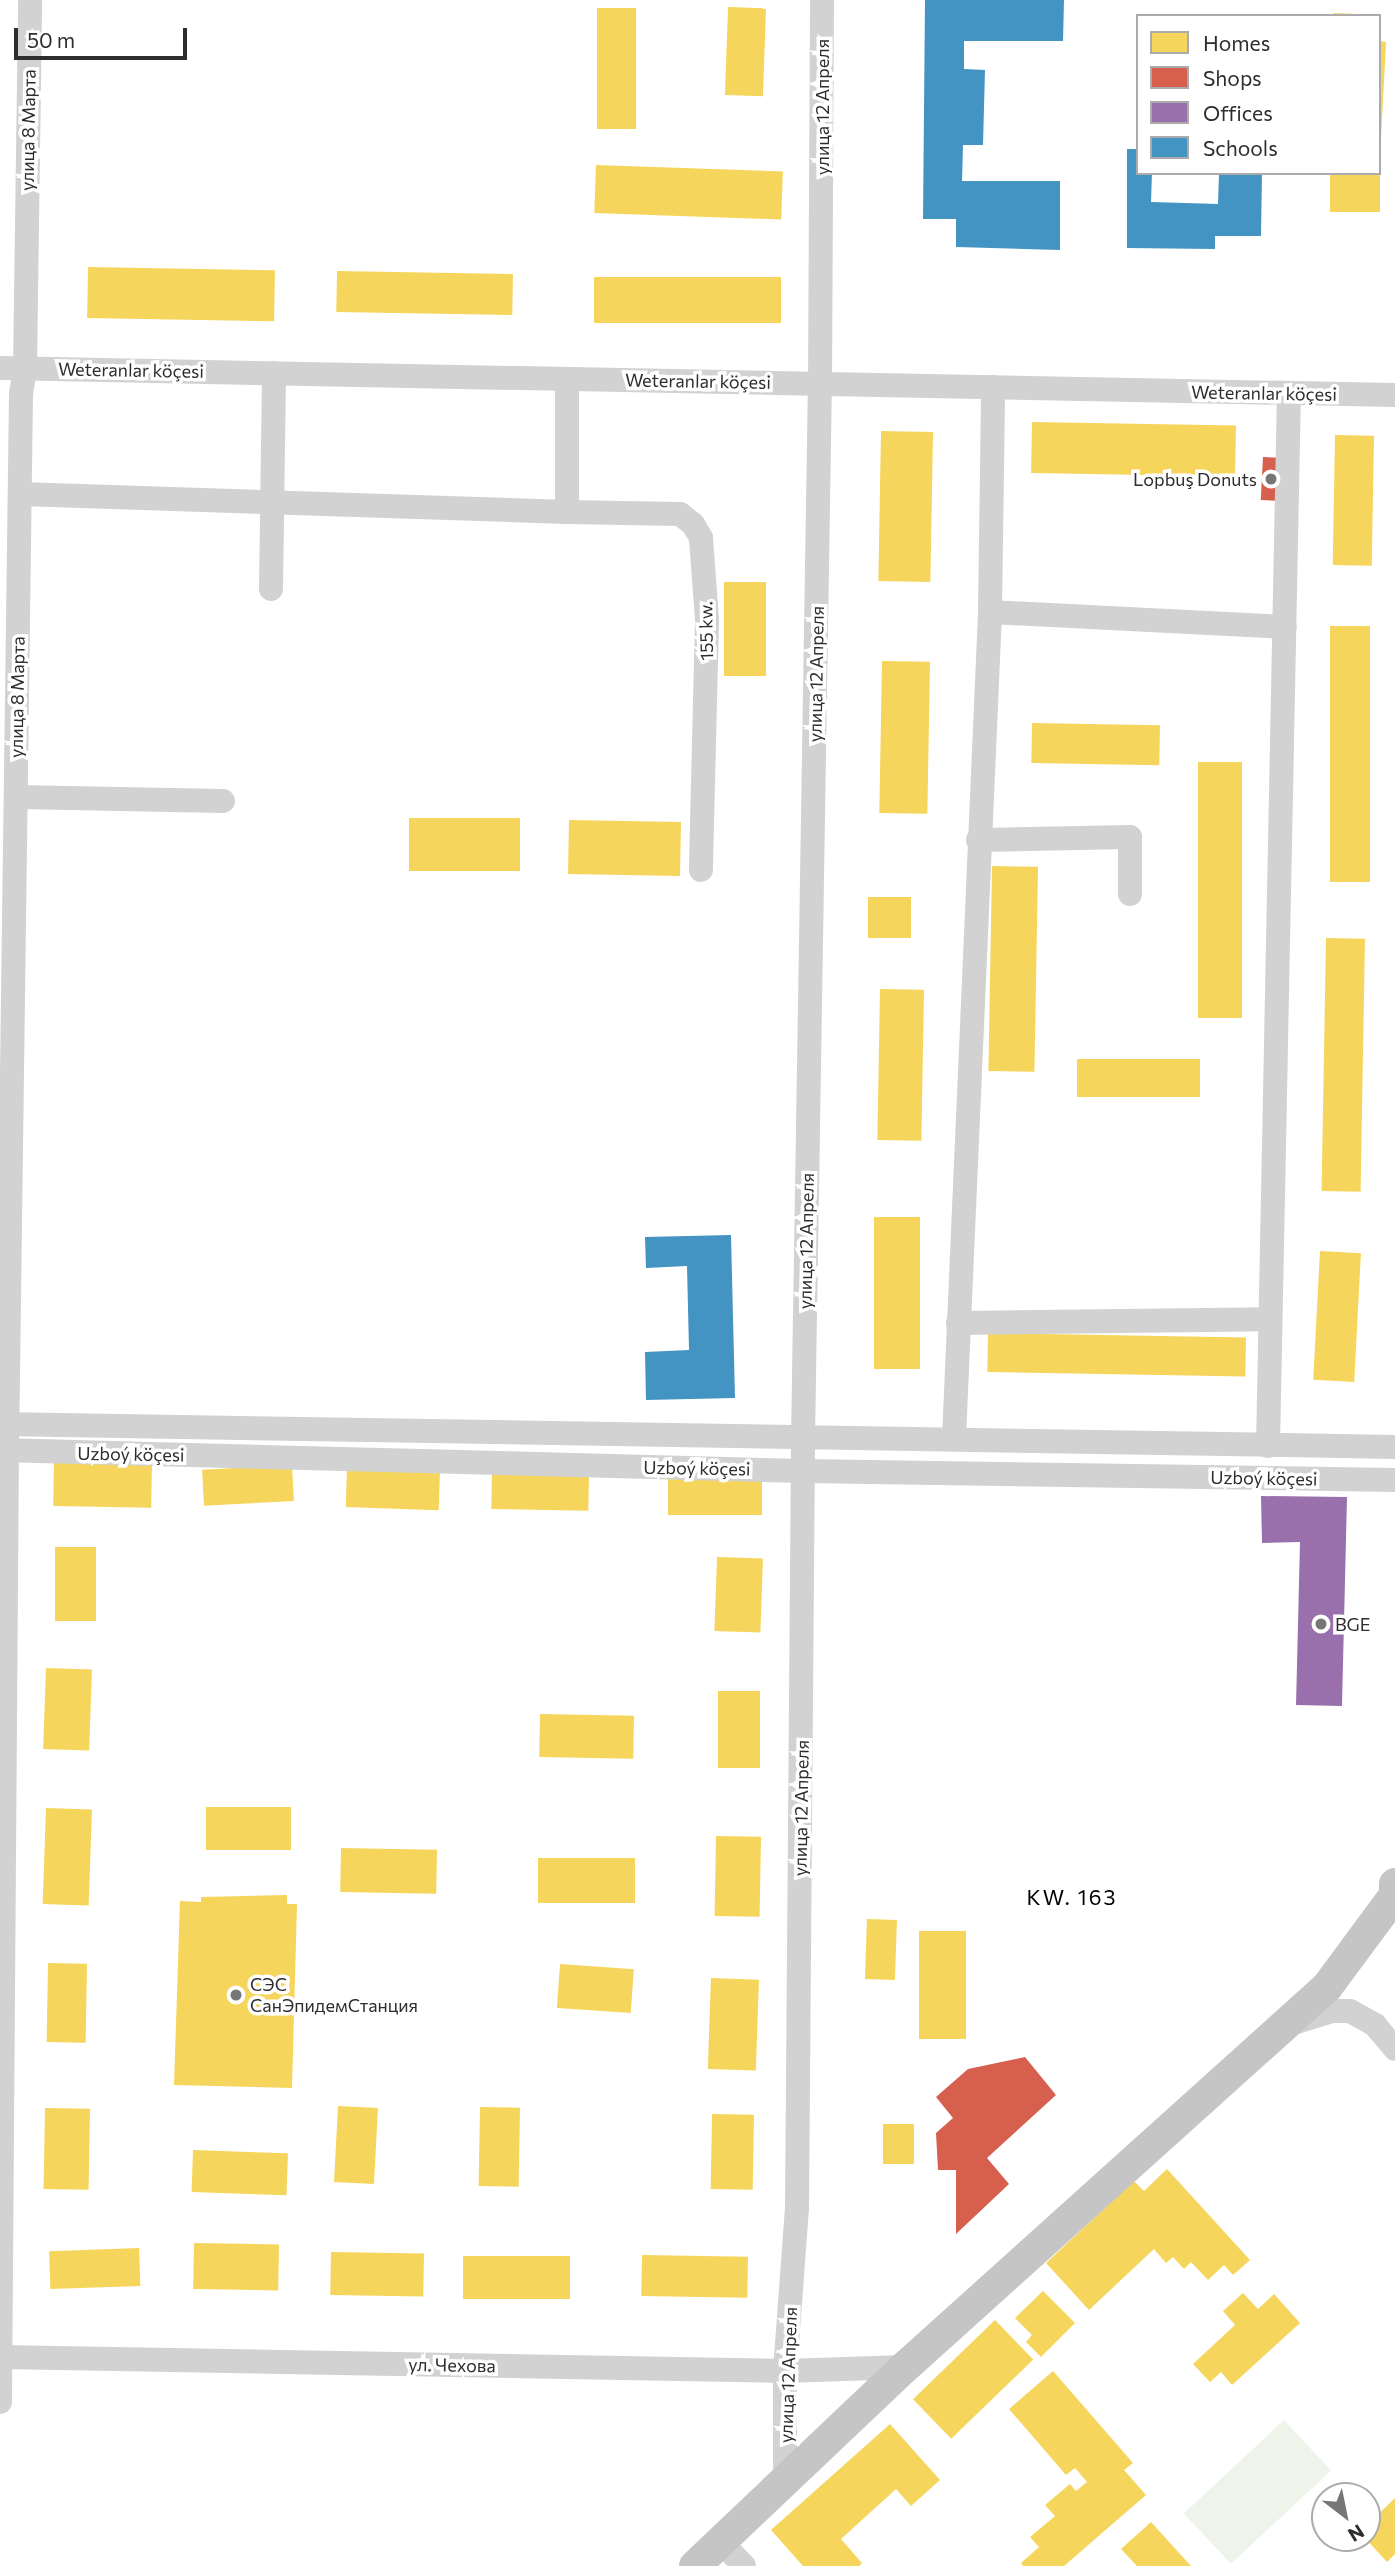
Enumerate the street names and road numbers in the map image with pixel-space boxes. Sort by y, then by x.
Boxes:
street label: улица 12 Апреля [811,39,833,175]
street label: улица 8 Марта [16,69,40,191]
street label: Weteranlar köçesi [58,358,204,382]
street label: Weteranlar köçesi [625,369,771,393]
street label: Weteranlar köçesi [1191,381,1337,405]
street label: 155 kw. [695,601,717,661]
street label: улица 12 Апреля [804,606,828,742]
street label: улица 8 Марта [5,636,29,758]
street label: улица 12 Апреля [794,1173,818,1309]
street label: Uzboý köçesi [77,1442,185,1466]
street label: Uzboý köçesi [643,1456,751,1480]
street label: Uzboý köçesi [1210,1466,1318,1490]
street label: улица 12 Апреля [789,1740,813,1876]
street label: улица 12 Апреля [775,2306,801,2444]
street label: ул. Чехова [408,2353,496,2377]

